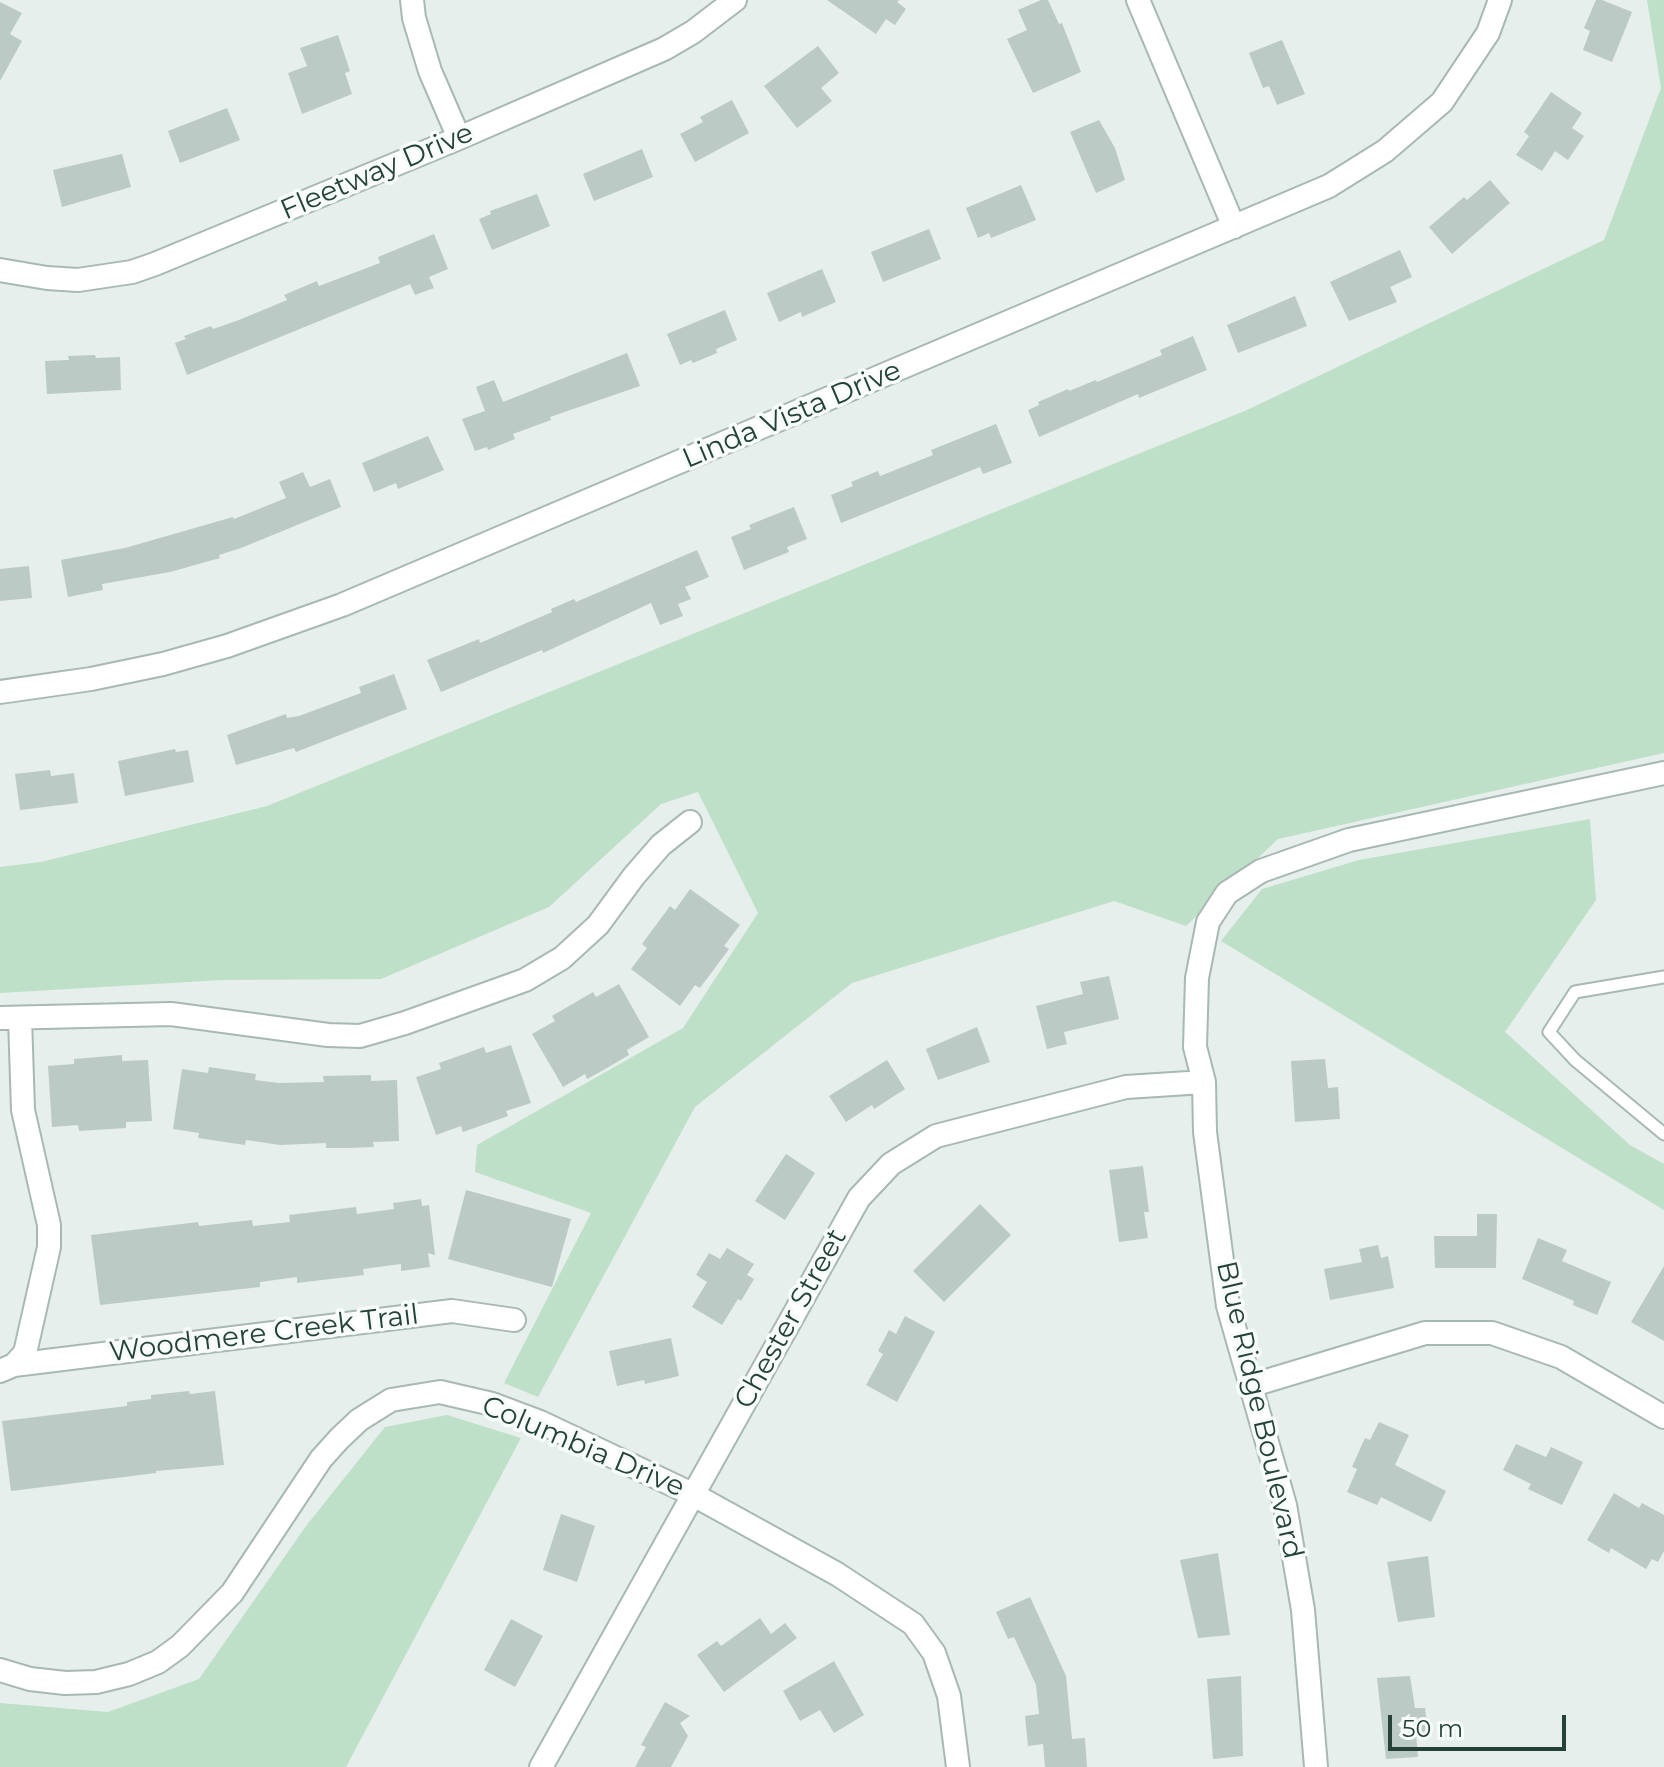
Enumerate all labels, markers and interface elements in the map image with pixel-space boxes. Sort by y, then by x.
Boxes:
street label: Fleetway Drive [276,116,478,228]
street label: Linda Vista Drive [678,354,906,476]
street label: Chester Street [728,1223,854,1415]
street label: Blue Ridge Boulevard [1208,1258,1310,1562]
street label: Woodmere Creek Trail [107,1298,421,1370]
street label: Columbia Drive [477,1389,689,1505]
scale bar [1392,1699,1570,1749]
text: 50 m [1402,1714,1463,1743]

